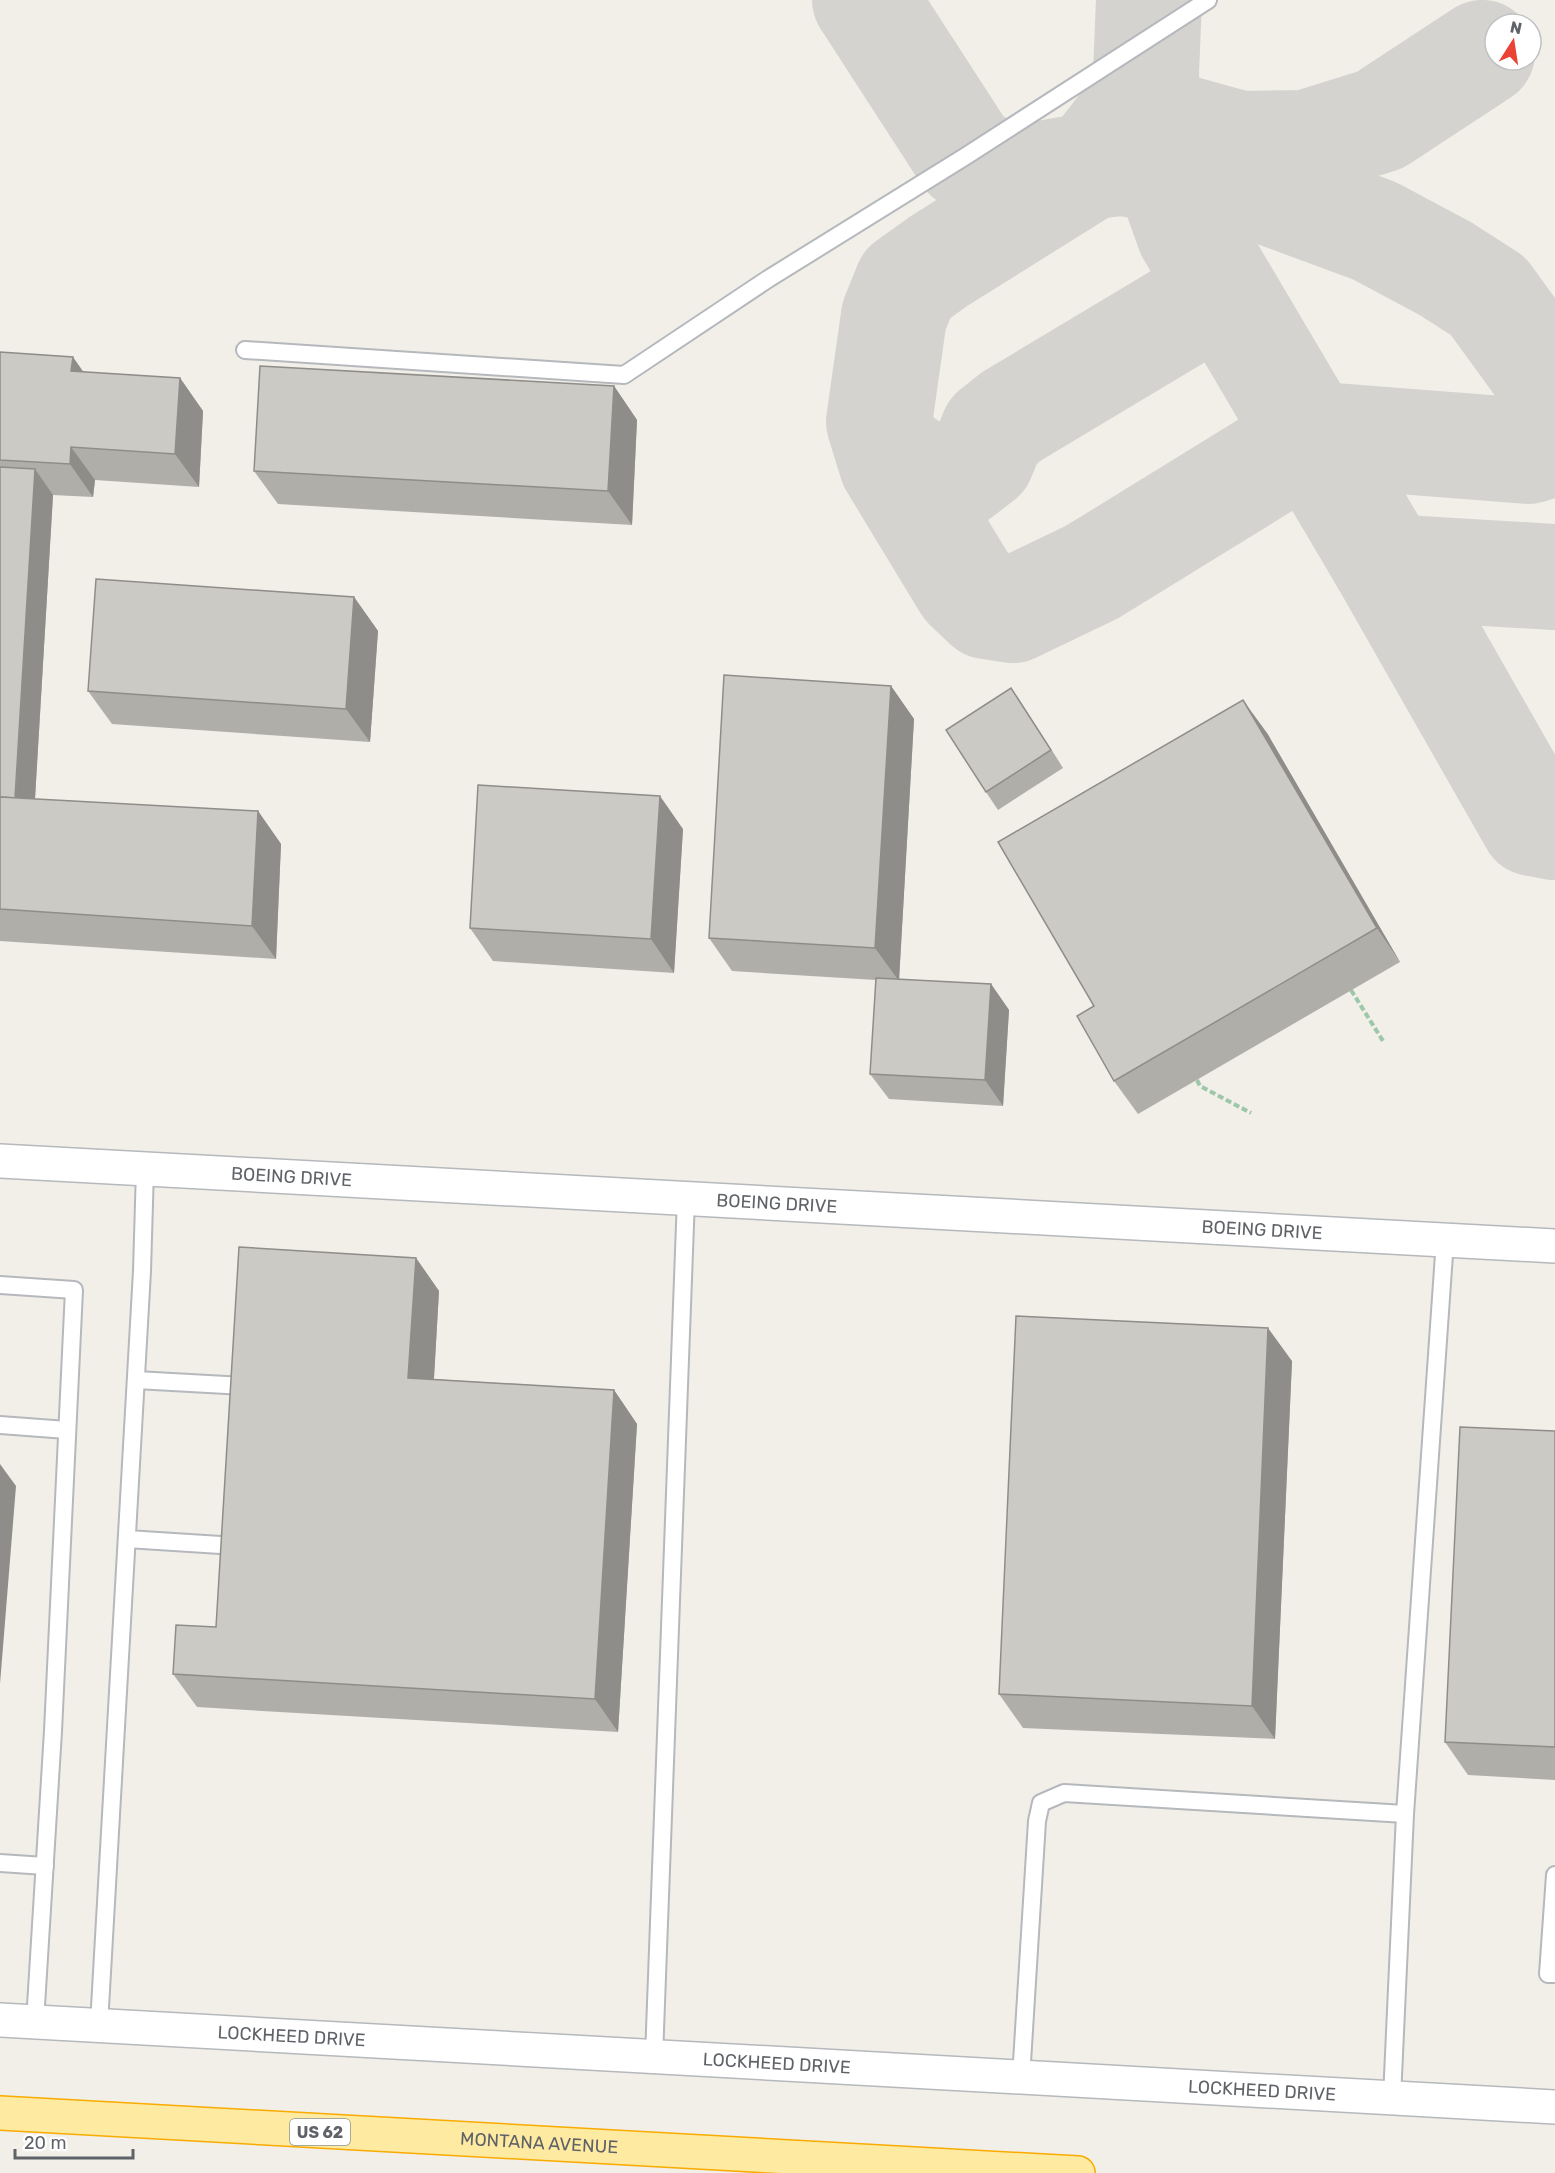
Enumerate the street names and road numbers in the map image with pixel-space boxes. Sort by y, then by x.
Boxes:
street label: BOEING DRIVE [230,1163,353,1191]
street label: BOEING DRIVE [716,1189,838,1218]
street label: BOEING DRIVE [1201,1216,1323,1244]
street label: LOCKHEED DRIVE [217,2021,366,2051]
street label: LOCKHEED DRIVE [702,2048,851,2079]
street label: LOCKHEED DRIVE [1187,2075,1337,2106]
road number: US 62 [290,2119,350,2145]
street label: MONTANA AVENUE [460,2128,619,2158]

